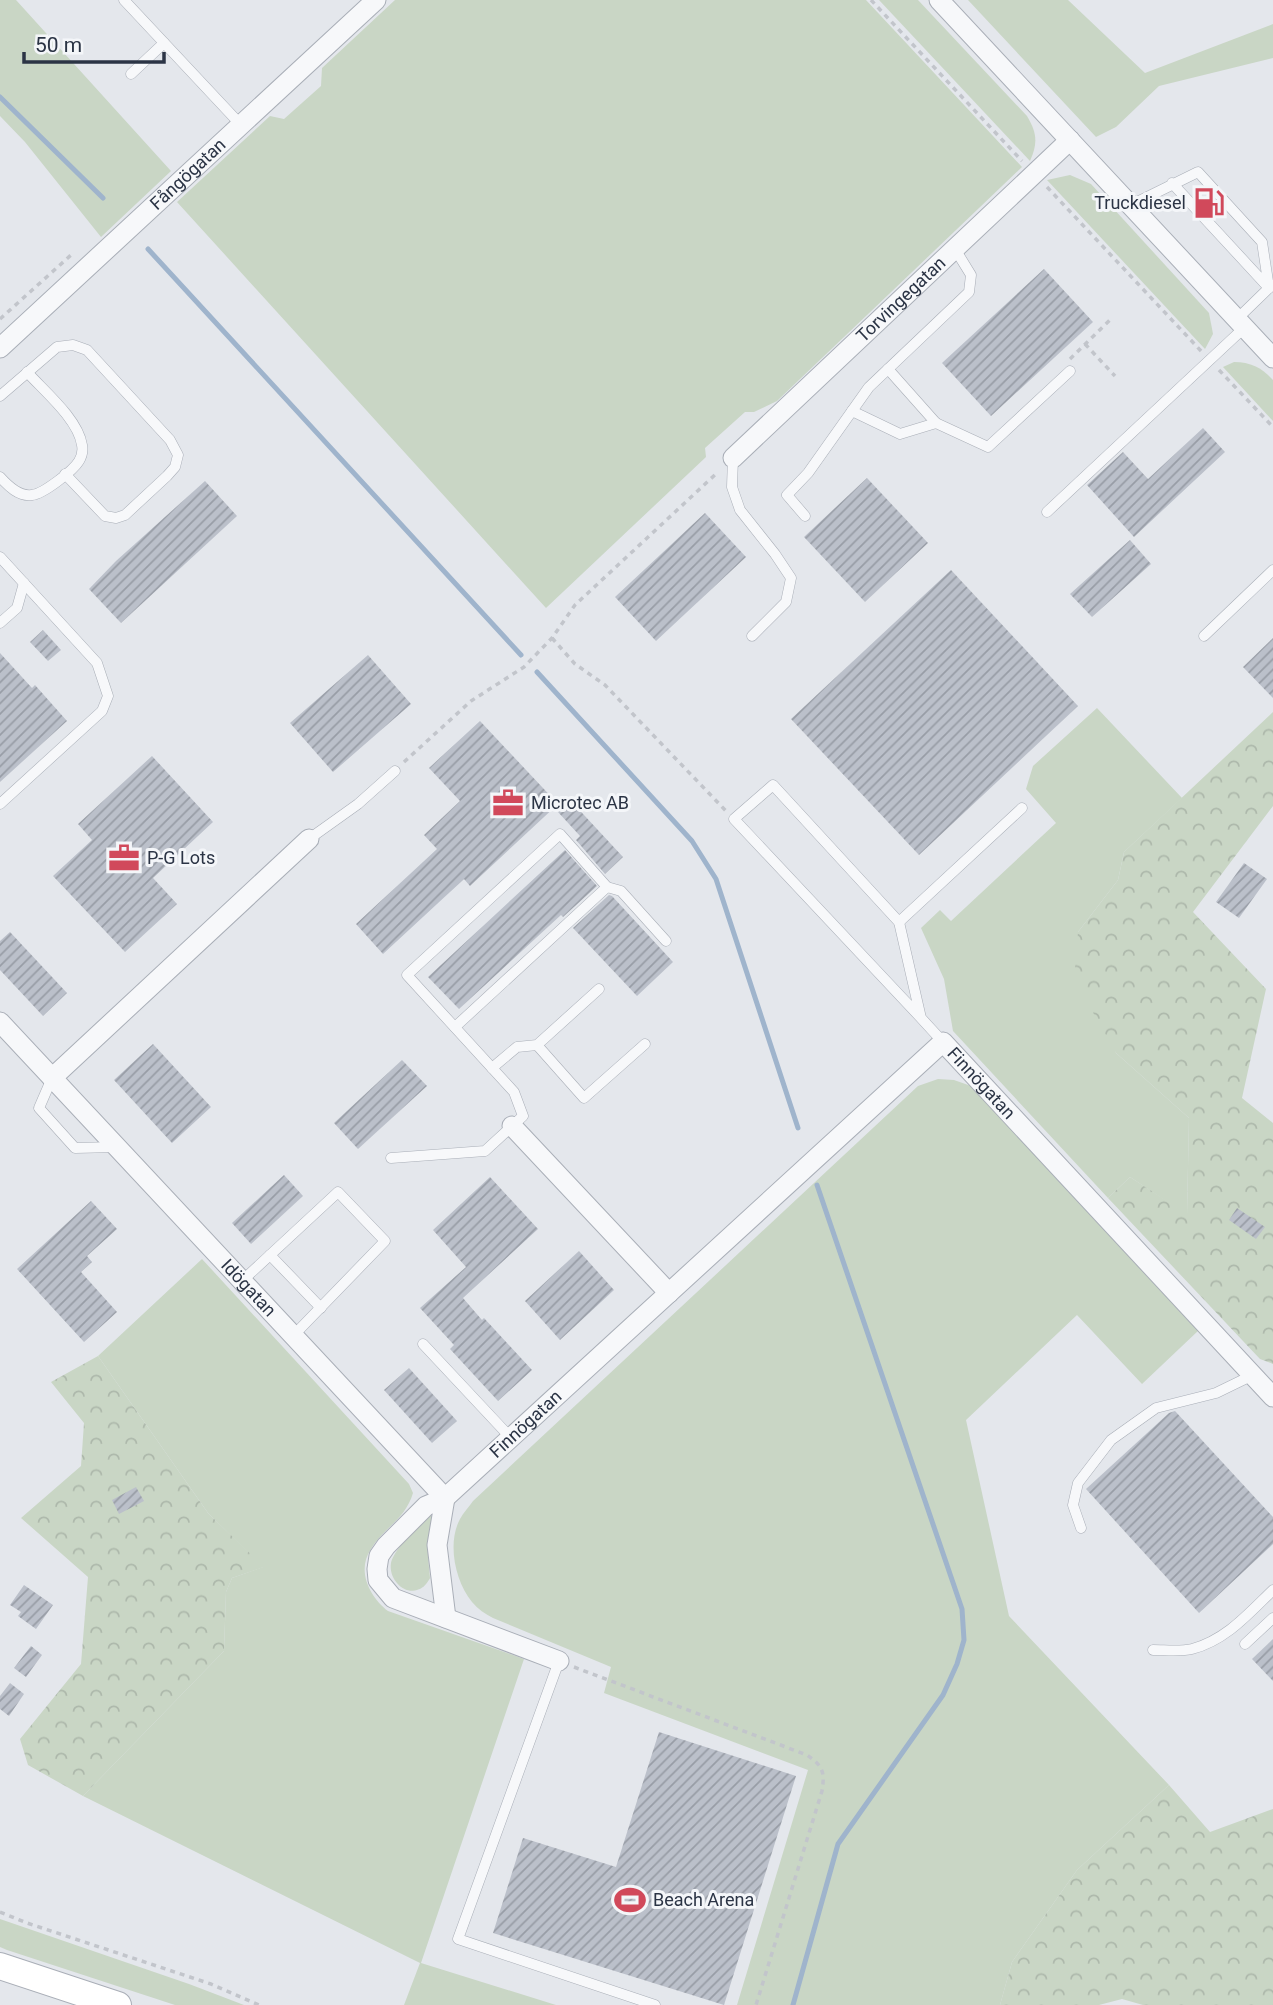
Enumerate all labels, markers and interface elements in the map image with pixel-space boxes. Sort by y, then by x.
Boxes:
scale bar [24,21,164,65]
text: 50 m [35,33,82,57]
street label: Fångögatan [145,134,230,214]
fuel station icon: Truckdiesel [1192,186,1226,220]
place label: Truckdiesel [1094,192,1186,213]
street label: Torvingegatan [852,252,950,346]
office icon: Microtec AB [491,786,525,820]
place label: Microtec AB [531,792,629,813]
office icon: P-G Lots [107,841,141,875]
place label: P-G Lots [147,847,215,868]
street label: Finnögatan [943,1043,1020,1123]
street label: Idögatan [217,1255,281,1321]
street label: Finnögatan [485,1386,566,1462]
sports icon: Beach Arena [613,1883,647,1917]
place label: Beach Arena [653,1889,754,1910]

